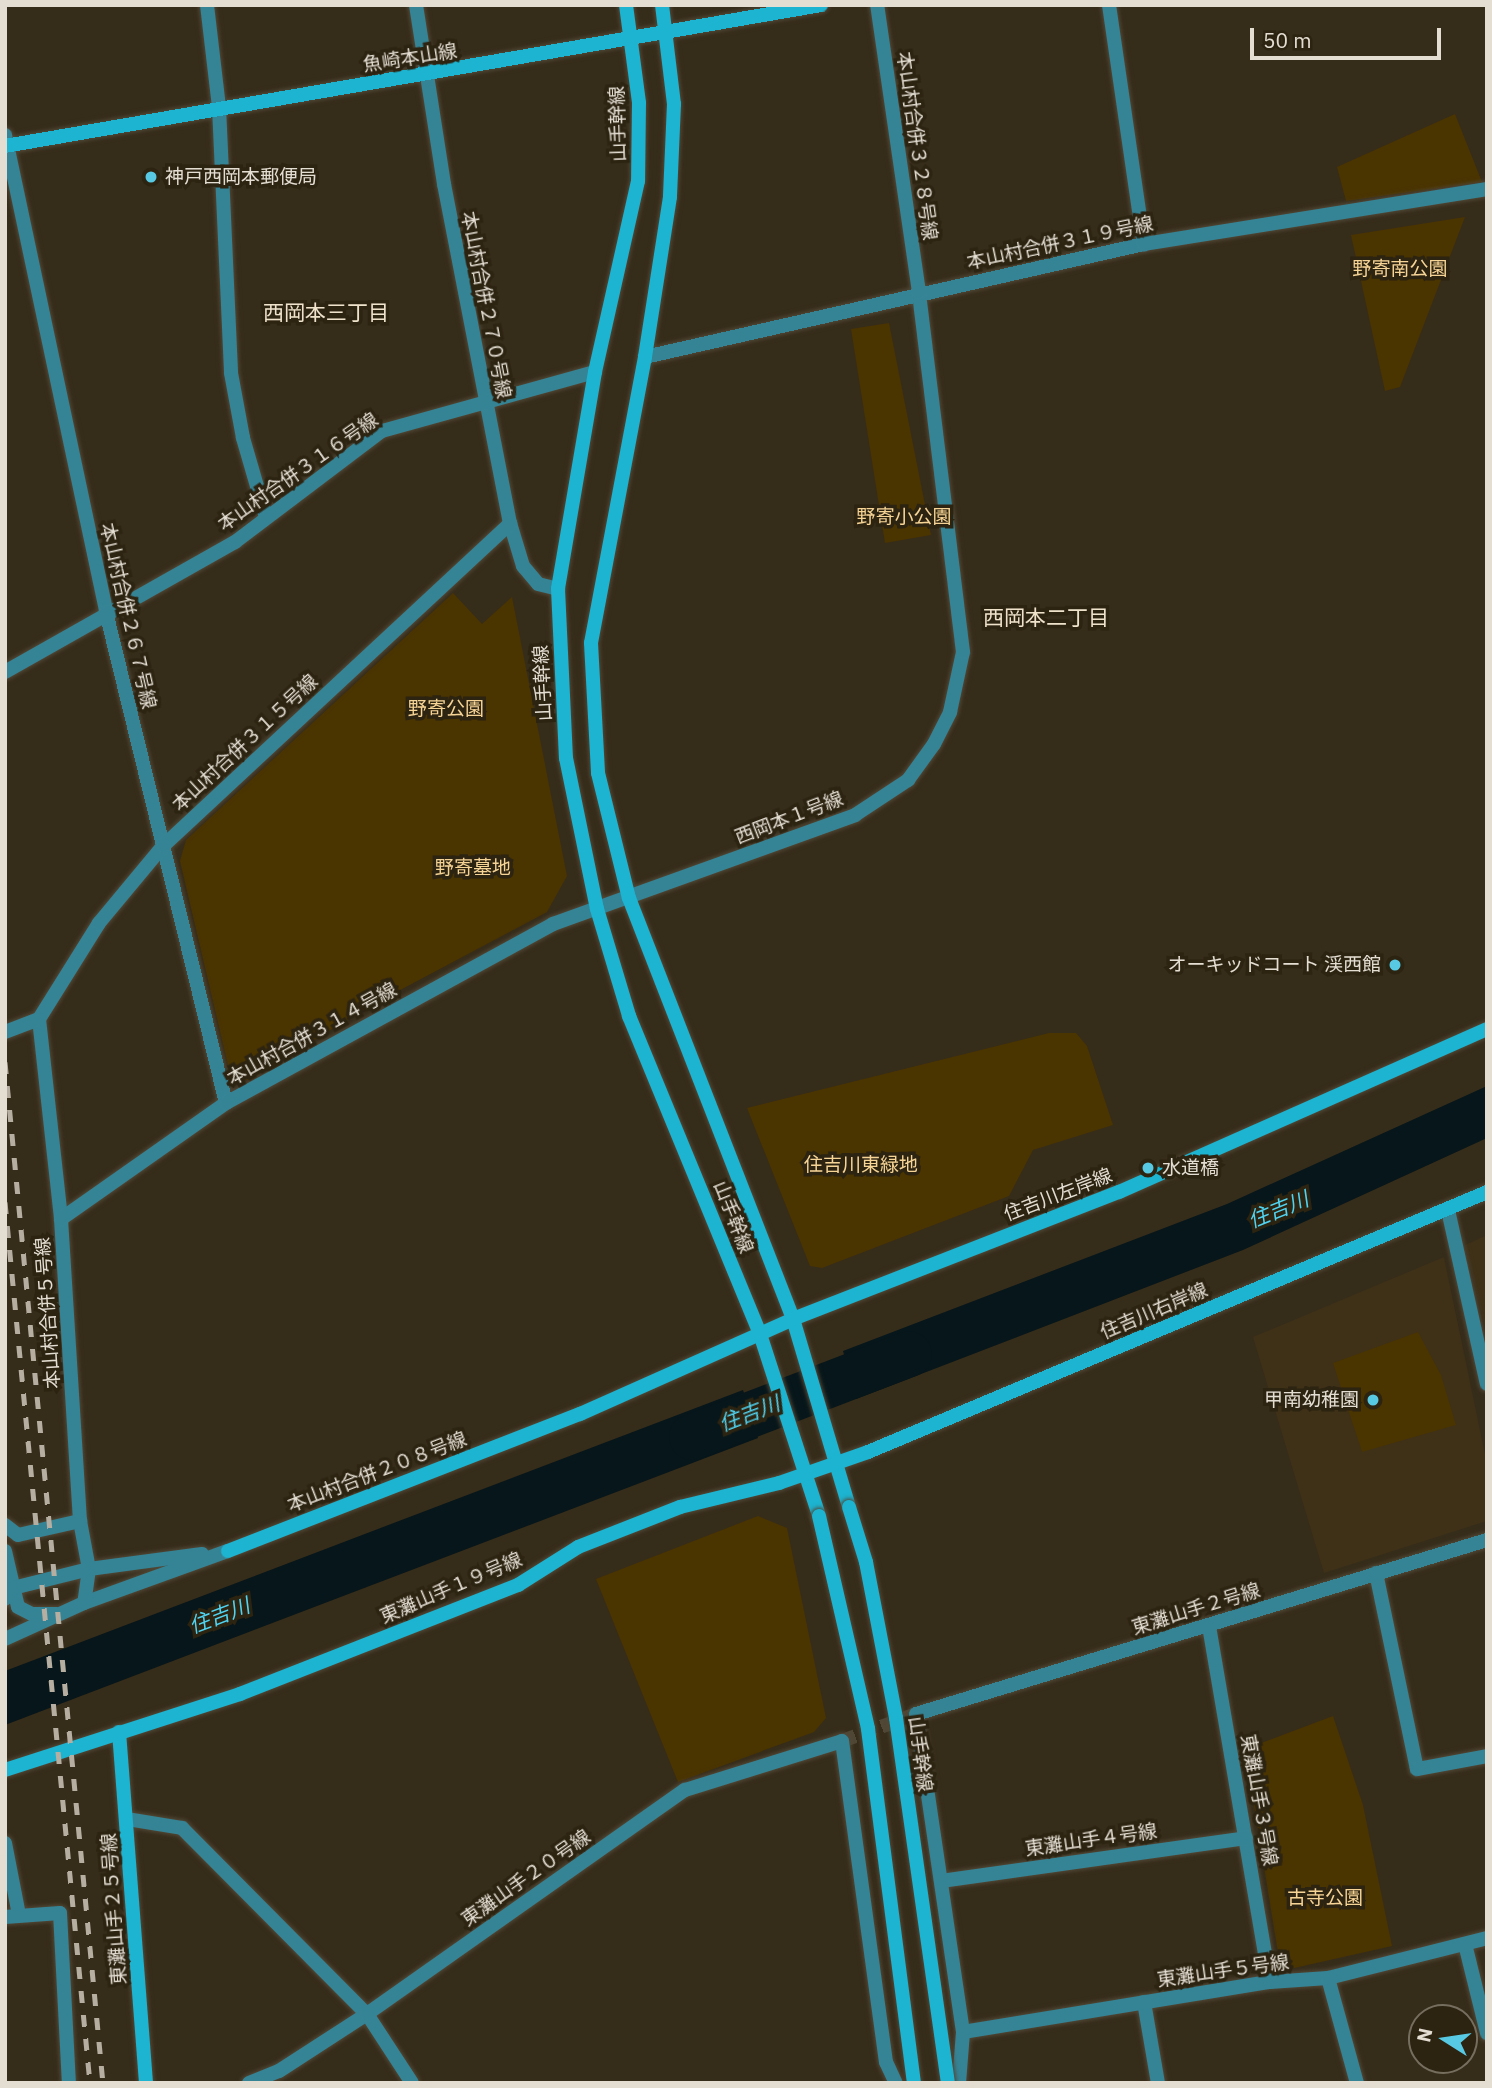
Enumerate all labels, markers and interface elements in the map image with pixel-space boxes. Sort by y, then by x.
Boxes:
scale bar [1254,14,1445,58]
text: 50 m [1263,26,1312,54]
street label: 魚崎本山線 [361,39,459,77]
street label: 本山村合併３２８号線 [892,50,942,242]
street label: 山手幹線 [605,86,631,162]
place label: 神戸西岡本郵便局 [165,166,317,188]
marker: 神戸西岡本郵便局 [143,169,159,185]
street label: 本山村合併２７０号線 [457,210,515,400]
street label: 本山村合併３１９号線 [965,212,1155,274]
park label: 野寄南公園 [1353,258,1447,280]
district label: 西岡本三丁目 [263,299,389,325]
street label: 本山村合併３１６号線 [214,408,382,536]
park label: 野寄小公園 [857,506,951,528]
street label: 本山村合併２６７号線 [96,521,160,711]
district label: 西岡本二丁目 [983,604,1109,630]
street label: 山手幹線 [530,644,556,722]
street label: 本山村合併３１５号線 [168,670,322,816]
park label: 野寄公園 [408,698,484,720]
street label: 西岡本１号線 [732,787,846,849]
park label: 野寄墓地 [435,857,511,879]
place label: オーキッドコート 渓西館 [1168,954,1381,976]
marker: オーキッドコート 渓西館 [1387,957,1403,973]
street label: 本山村合併３１４号線 [223,978,401,1090]
park label: 住吉川東緑地 [804,1154,918,1176]
place label: 水道橋 [1162,1157,1219,1179]
marker: 水道橋 [1140,1160,1156,1176]
street label: 住吉川左岸線 [1001,1164,1115,1226]
street label: 山手幹線 [708,1177,758,1257]
water label: 住吉川 [1244,1186,1312,1232]
street label: 本山村合併５号線 [31,1236,65,1390]
street label: 住吉川右岸線 [1097,1278,1211,1344]
place label: 甲南幼稚園 [1264,1389,1359,1411]
water label: 住吉川 [715,1390,783,1436]
marker: 甲南幼稚園 [1365,1392,1381,1408]
street label: 本山村合併２０８号線 [284,1427,470,1517]
street label: 東灘山手１９号線 [377,1548,525,1628]
street label: 東灘山手２号線 [1129,1579,1263,1639]
water label: 住吉川 [185,1592,253,1638]
street label: 山手幹線 [903,1715,937,1793]
street label: 東灘山手３号線 [1236,1733,1282,1867]
street label: 東灘山手４号線 [1024,1819,1158,1861]
street label: 東灘山手２０号線 [457,1825,595,1931]
street label: 東灘山手２５号線 [97,1832,131,1986]
park label: 古寺公園 [1287,1887,1363,1909]
street label: 東灘山手５号線 [1156,1950,1290,1992]
north arrow [1408,2004,1478,2074]
text: N [1411,2026,1438,2044]

